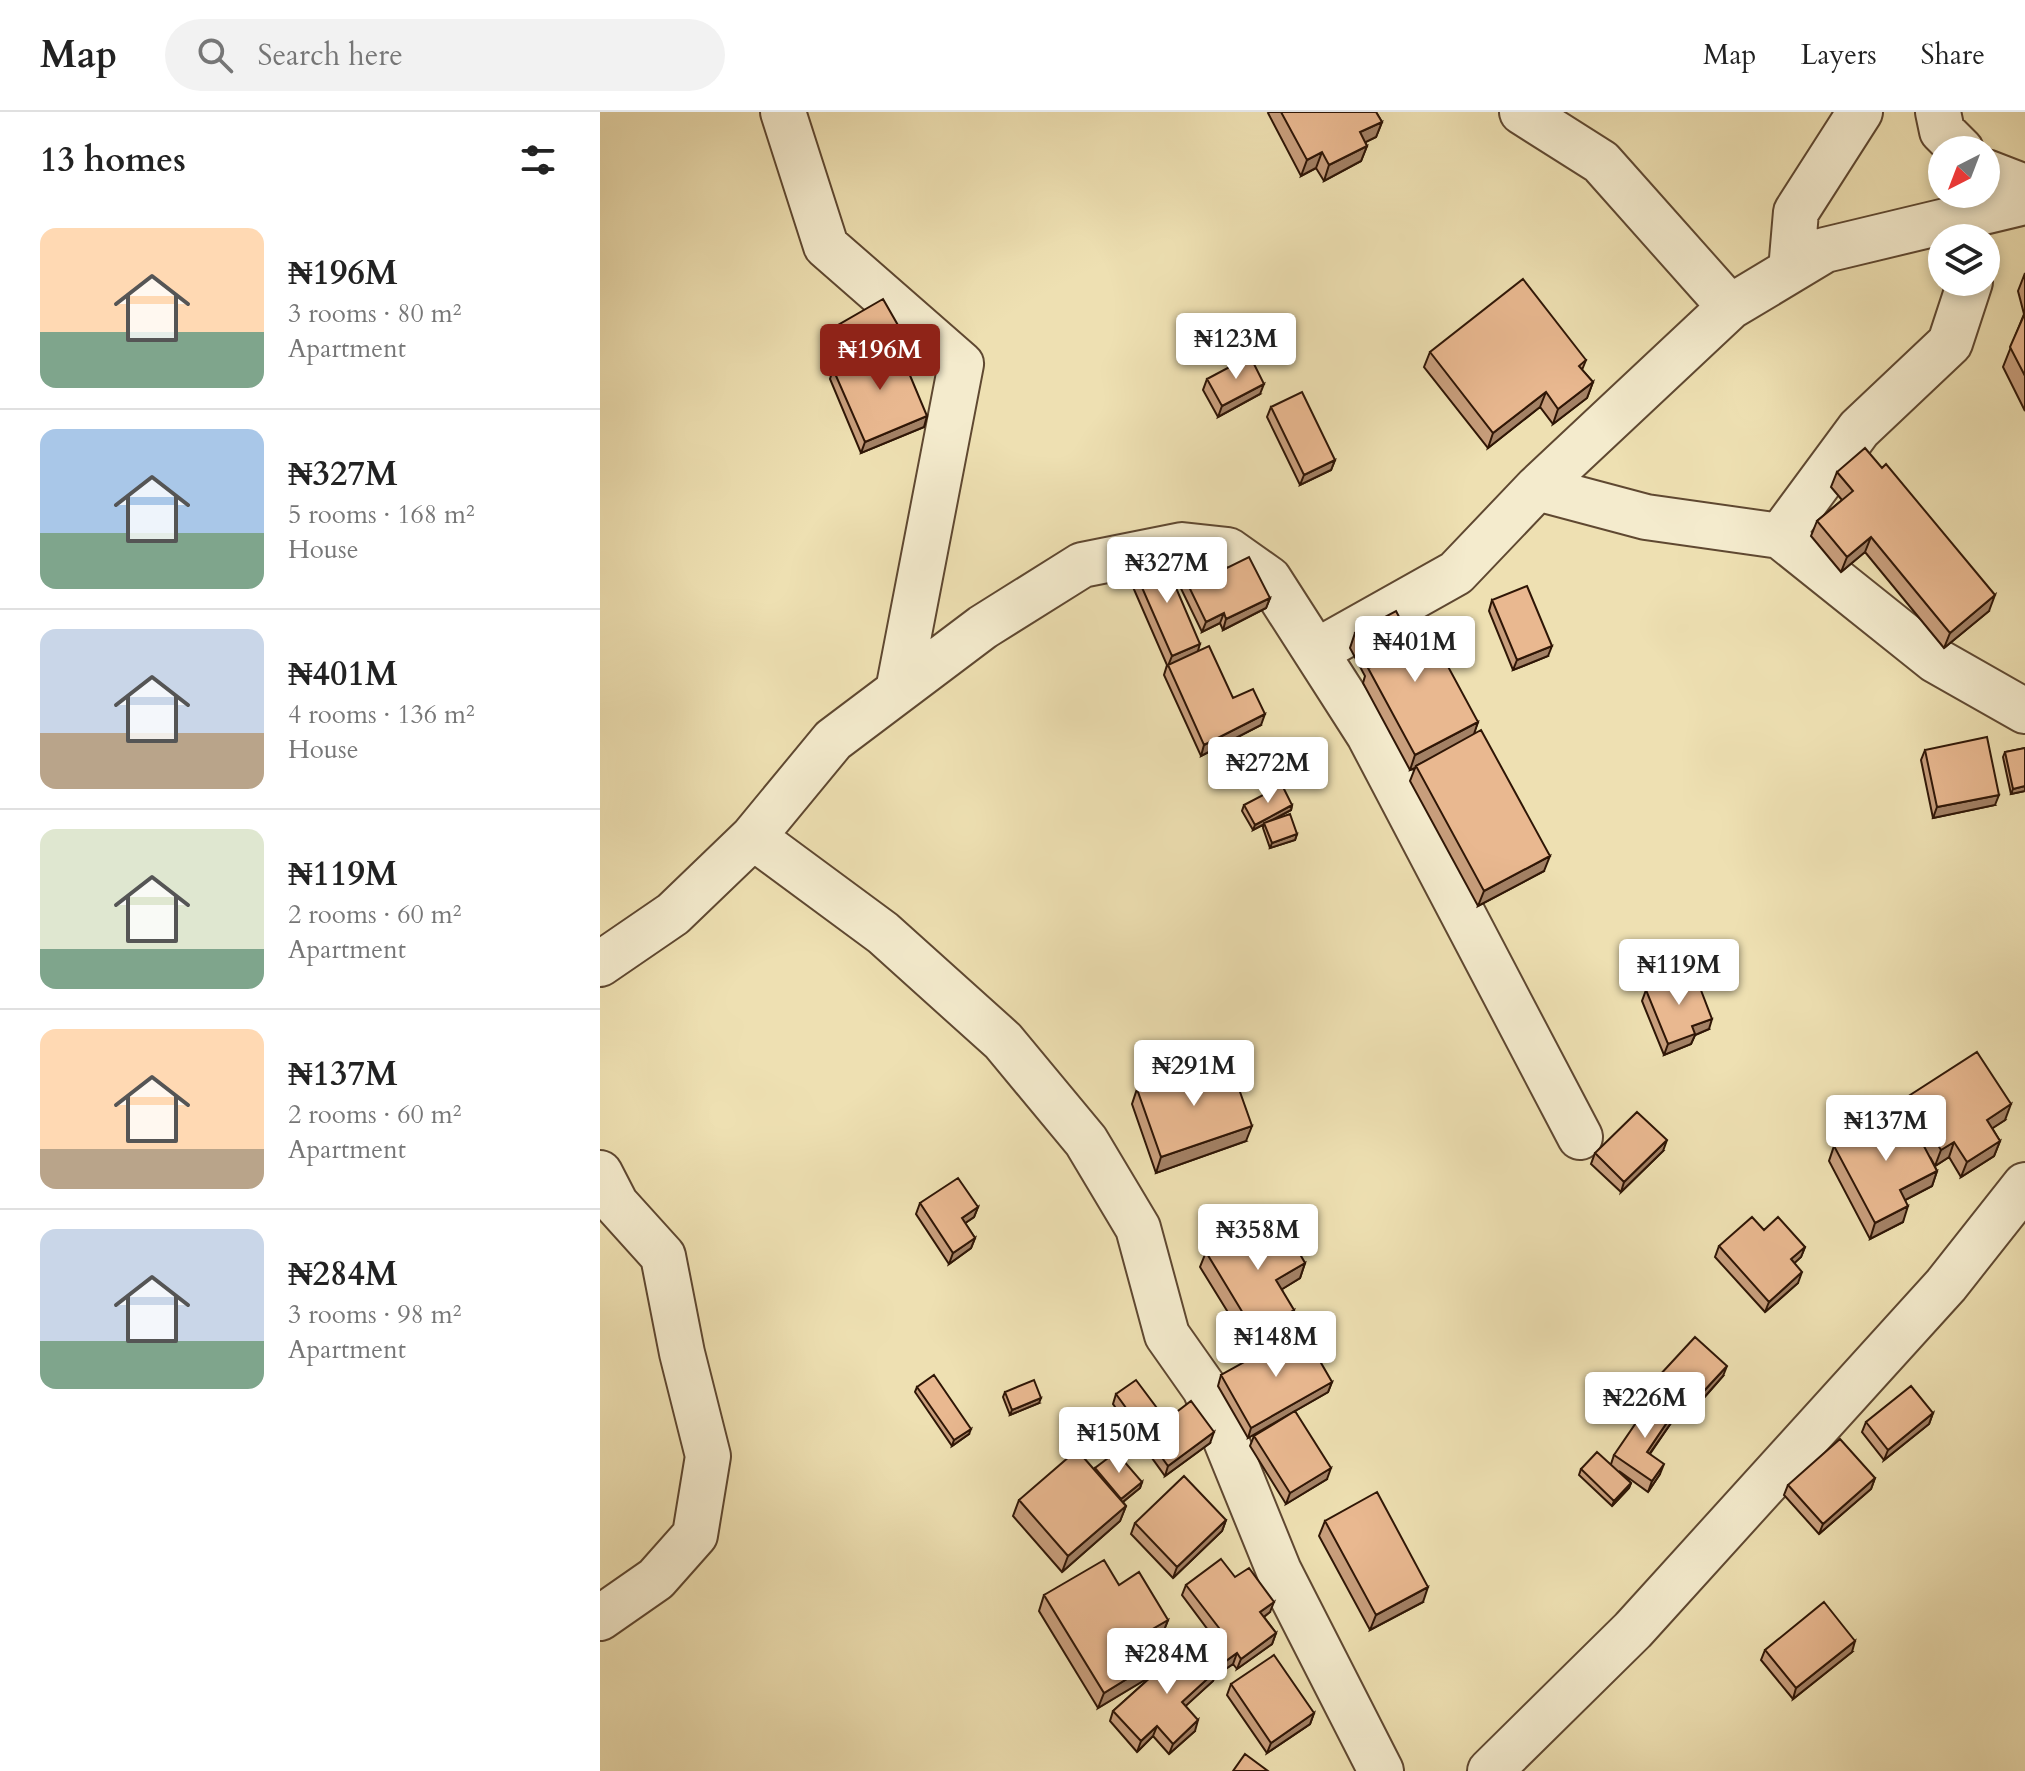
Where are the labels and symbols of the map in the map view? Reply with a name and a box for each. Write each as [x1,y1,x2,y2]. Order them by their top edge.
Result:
north arrow [1928,136,2000,208]
pin: ₦123M [1180,313,1292,381]
pin: ₦196M [824,324,936,392]
pin: ₦327M [1111,537,1223,605]
pin: ₦401M [1359,616,1471,684]
pin: ₦272M [1212,737,1324,805]
pin: ₦119M [1623,939,1735,1007]
pin: ₦291M [1138,1040,1250,1108]
pin: ₦137M [1830,1095,1942,1163]
pin: ₦358M [1202,1204,1314,1272]
pin: ₦148M [1220,1311,1332,1379]
pin: ₦226M [1589,1372,1701,1440]
pin: ₦150M [1063,1407,1175,1475]
pin: ₦284M [1111,1628,1223,1696]

